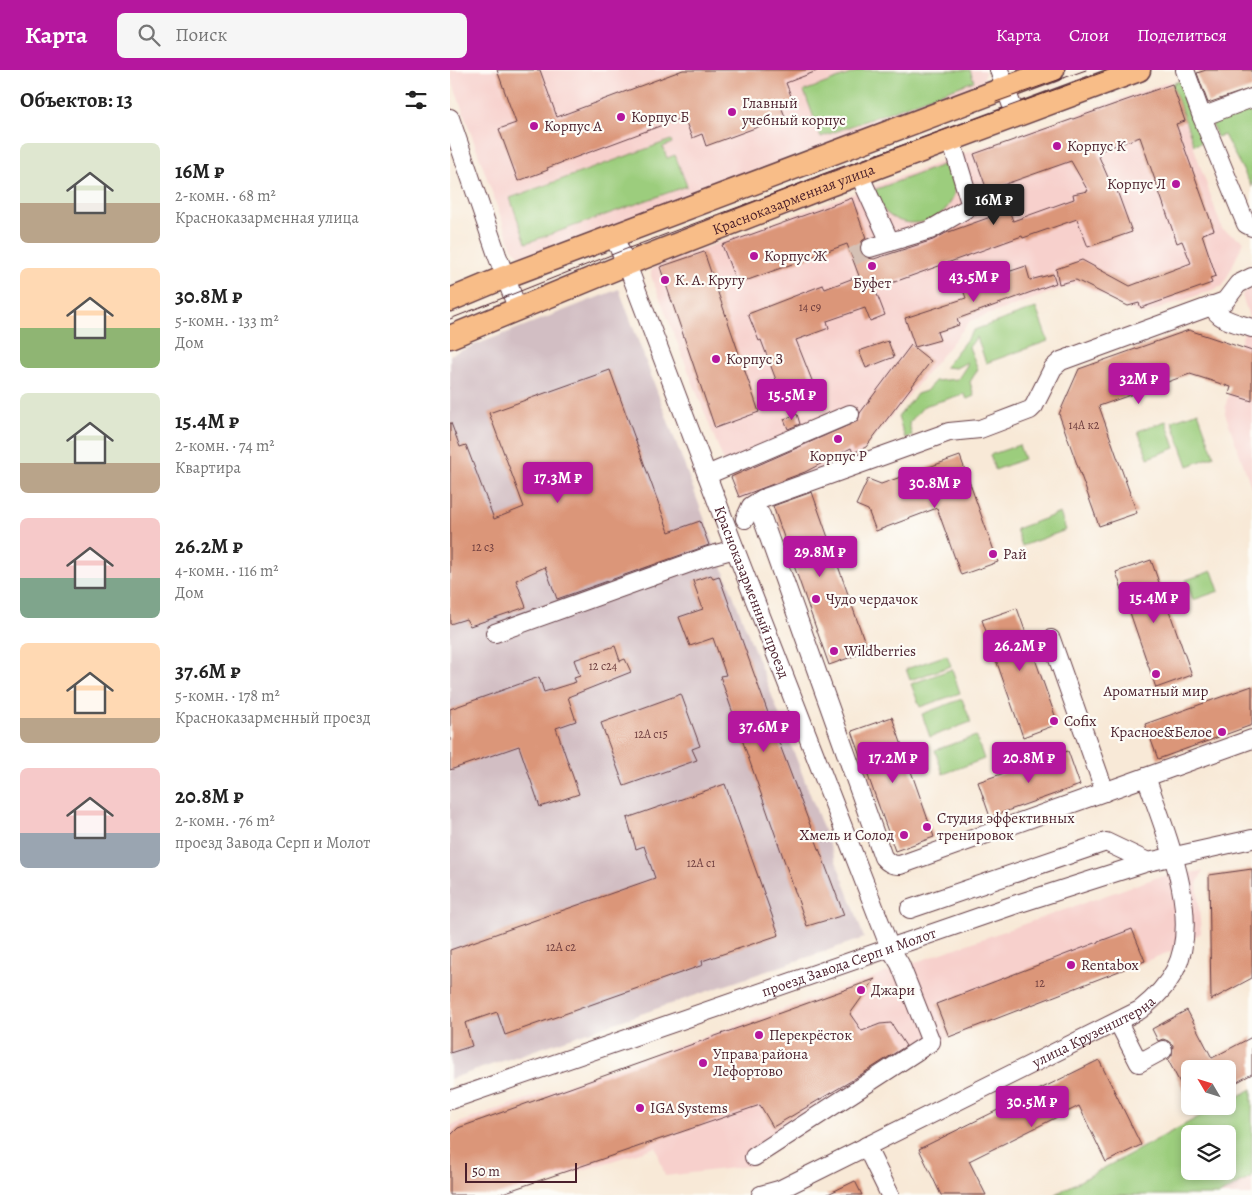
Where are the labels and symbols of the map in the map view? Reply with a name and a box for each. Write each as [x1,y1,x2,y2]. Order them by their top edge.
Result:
place label: Главный учебный корпус [741,93,846,130]
marker: Главный учебный корпус [726,106,738,118]
place label: Корпус Б [631,107,689,127]
marker: Корпус Б [615,111,627,123]
place label: Корпус А [544,116,602,136]
marker: Корпус А [528,120,540,132]
place label: Корпус К [1067,136,1126,156]
marker: Корпус К [1051,140,1063,152]
street label: Красноказарменная улица [709,159,877,240]
place label: Корпус Л [1107,174,1166,194]
marker: Корпус Л [1170,178,1182,190]
pin: 16M ₽ [959,184,1029,226]
place label: Корпус Ж [764,246,827,266]
marker: Корпус Ж [748,250,760,262]
marker: Буфет [866,260,878,272]
pin: 43.5M ₽ [928,260,1020,303]
place label: К. А. Кругу [675,270,745,290]
place label: Буфет [853,273,891,293]
marker: К. А. Кругу [659,274,671,286]
house number: 14 с9 [799,299,821,315]
place label: Корпус З [726,349,783,369]
marker: Корпус З [710,353,722,365]
pin: 32M ₽ [1104,362,1174,405]
pin: 15.5M ₽ [746,378,838,421]
house number: 14А к2 [1069,417,1100,433]
marker: Корпус Р [832,433,844,445]
place label: Корпус Р [809,446,867,466]
pin: 17.3M ₽ [512,462,604,504]
pin: 30.8M ₽ [889,466,981,509]
street label: Красноказарменный проезд [710,503,794,681]
pin: 29.8M ₽ [774,536,866,578]
house number: 12 с3 [472,539,494,555]
place label: Рай [1003,544,1027,564]
marker: Рай [987,548,999,560]
pin: 15.4M ₽ [1108,582,1200,624]
place label: Чудо чердачок [826,589,918,609]
marker: Чудо чердачок [810,593,822,605]
pin: 26.2M ₽ [974,630,1066,672]
place label: Wildberries [843,641,916,661]
marker: Wildberries [828,645,840,657]
house number: 12 с24 [589,658,618,674]
marker: Ароматный мир [1150,668,1162,680]
place label: Ароматный мир [1103,681,1209,701]
pin: 37.6M ₽ [718,710,810,753]
place label: Cofix [1064,711,1097,731]
marker: Cofix [1048,715,1060,727]
place label: Красное&Белое [1110,722,1212,742]
house number: 12А с15 [634,726,668,742]
marker: Красное&Белое [1216,726,1228,738]
pin: 17.2M ₽ [847,742,939,784]
pin: 20.8M ₽ [983,742,1075,784]
place label: Студия эффективных тренировок [937,808,1075,845]
marker: Студия эффективных тренировок [921,821,933,833]
place label: Хмель и Солод [799,825,894,845]
marker: Хмель и Солод [898,829,910,841]
house number: 12А с1 [687,855,715,871]
street label: проезд Завода Серп и Молот [759,923,939,1002]
house number: 12А с2 [546,939,576,955]
place label: Rentabox [1081,955,1139,975]
marker: Rentabox [1065,959,1077,971]
house number: 12 [1035,975,1045,991]
place label: Джари [871,980,915,1000]
marker: Джари [855,984,867,996]
street label: улица Крузенштерна [1028,991,1160,1073]
place label: Перекрёсток [769,1025,852,1045]
marker: Перекрёсток [753,1029,765,1041]
place label: Управа района Лефортово [713,1044,808,1081]
marker: Управа района Лефортово [697,1057,709,1069]
north arrow [1181,1060,1236,1115]
pin: 30.5M ₽ [986,1086,1078,1128]
place label: IGA Systems [650,1098,728,1118]
marker: IGA Systems [634,1102,646,1114]
scale bar [465,1160,578,1183]

